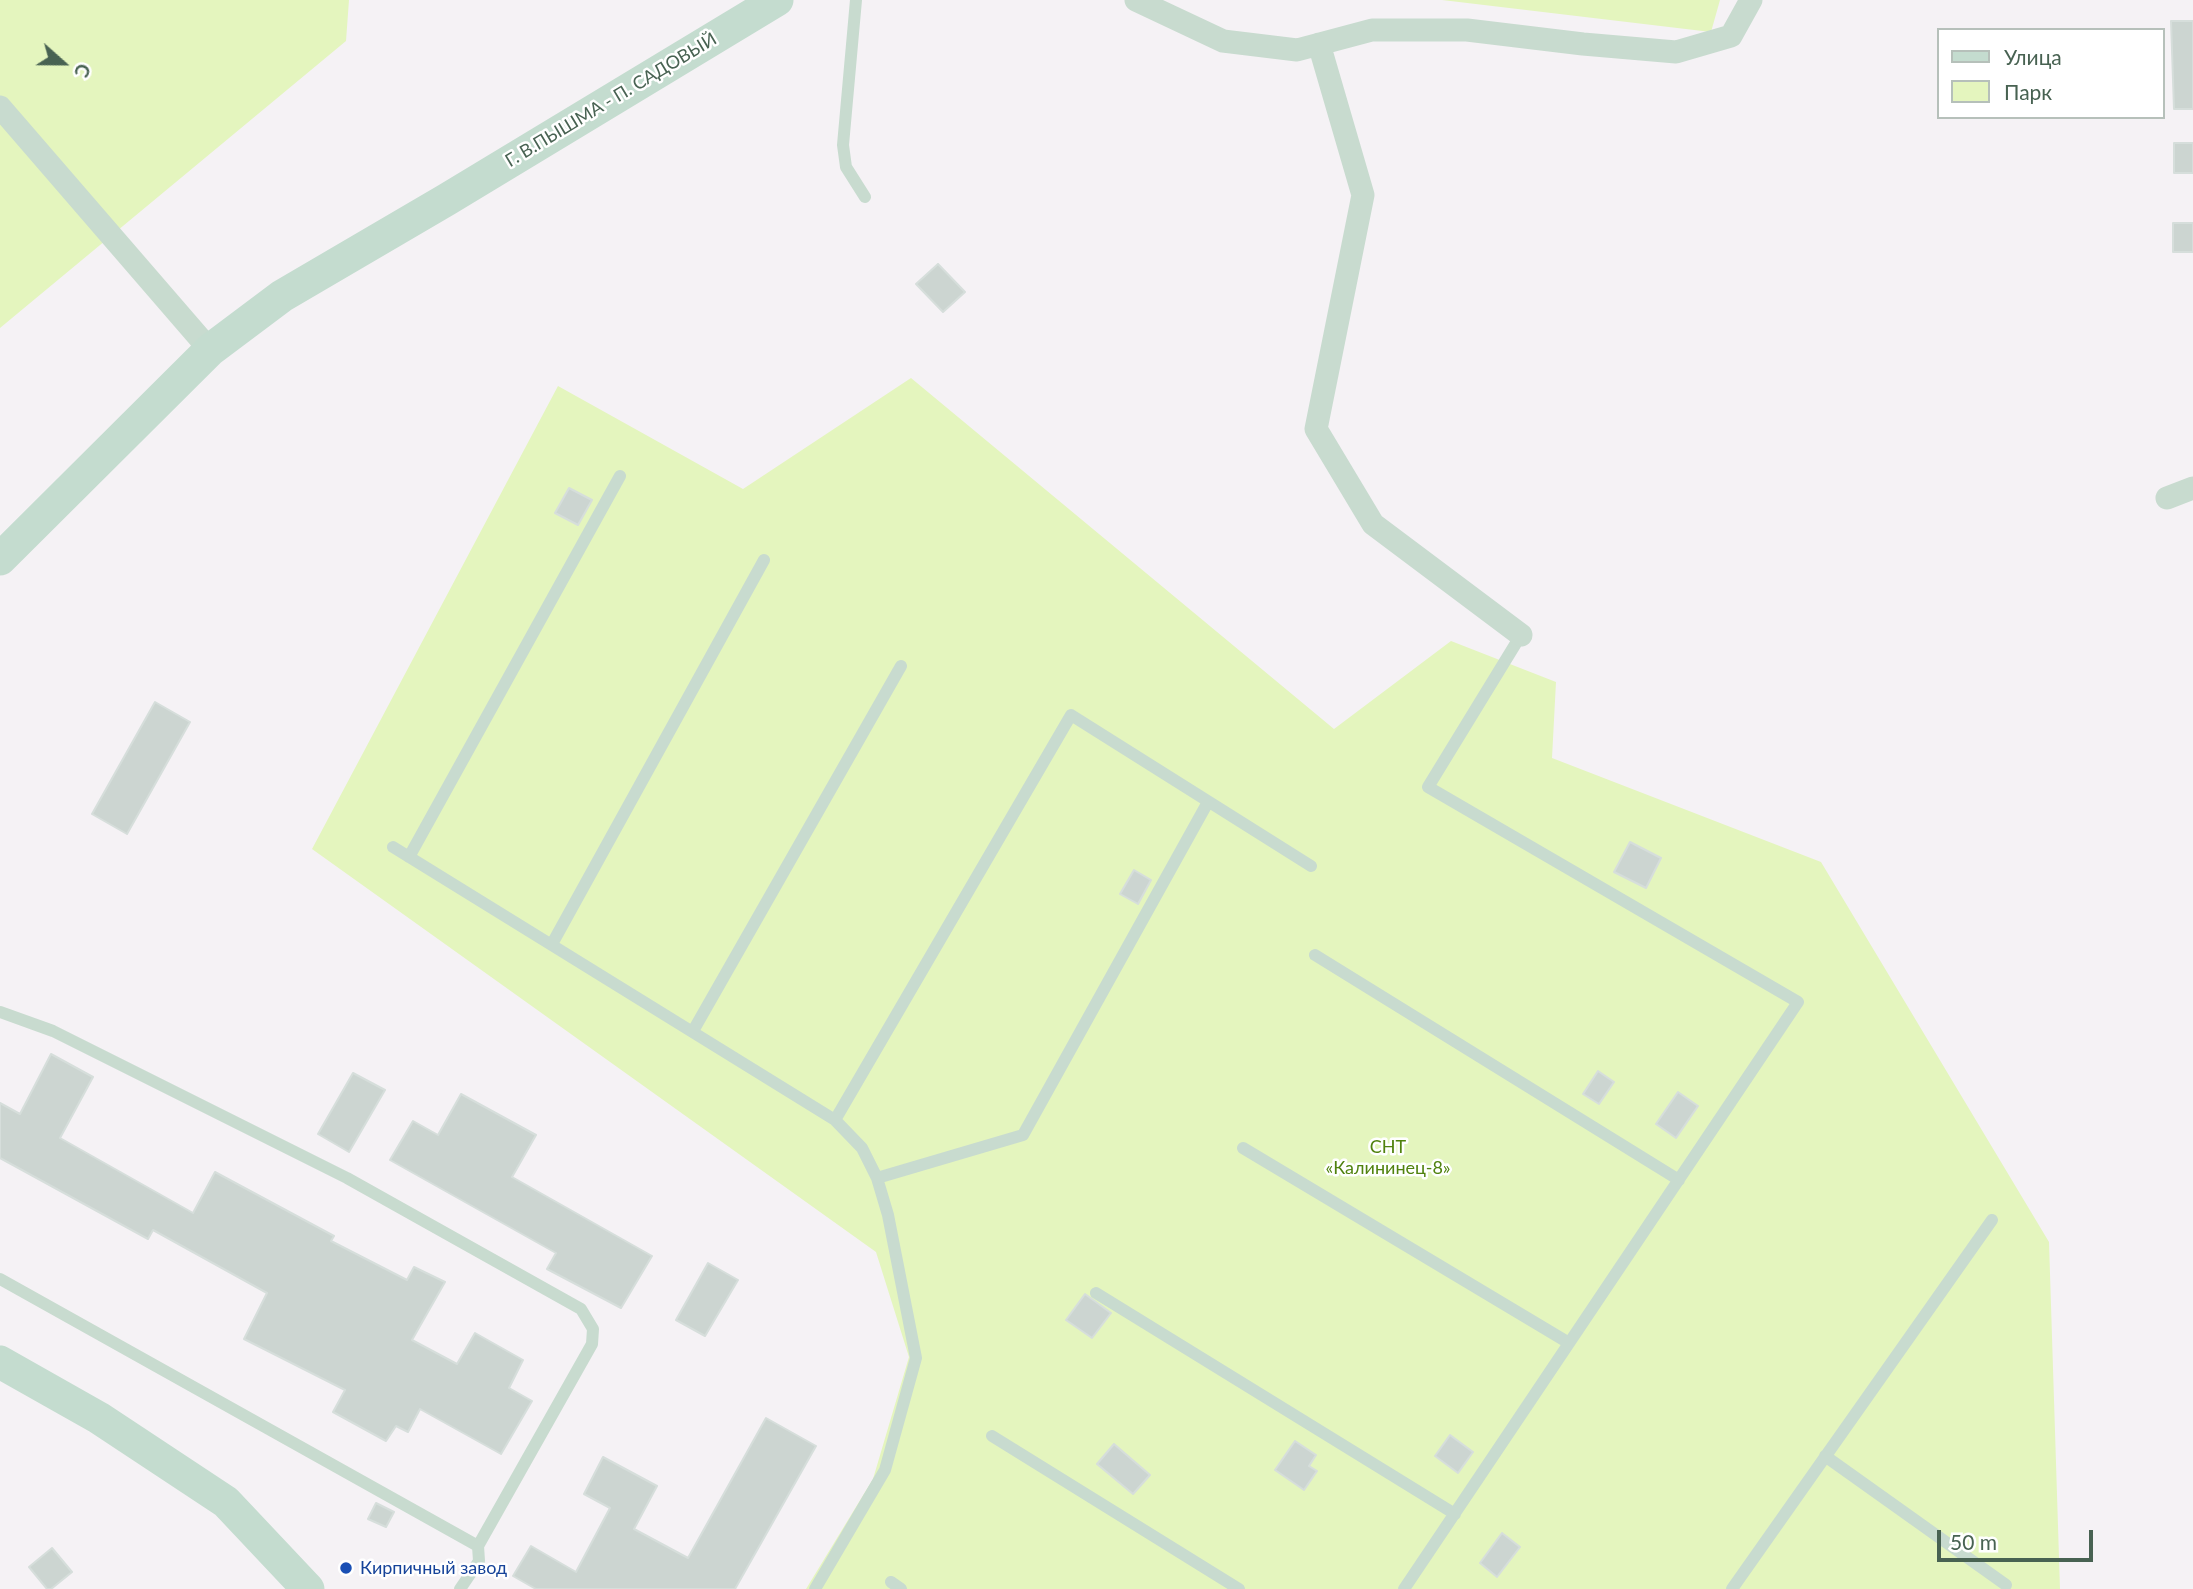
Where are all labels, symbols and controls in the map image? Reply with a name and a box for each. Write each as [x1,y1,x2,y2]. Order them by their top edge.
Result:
north arrow [28,28,98,98]
street label: Г. В.ПЫШМА - П. САДОВЫЙ [502,28,720,172]
legend [1938,28,2165,119]
text: Улица [2004,44,2062,69]
text: С [70,61,96,81]
text: Парк [2004,79,2052,104]
park label: СНТ «Калининец-8» [1325,1136,1451,1178]
scale bar [1941,1516,2097,1560]
text: 50 m [1950,1529,1997,1554]
place label: Кирпичный завод [360,1557,507,1579]
marker: Кирпичный завод [338,1560,354,1576]

